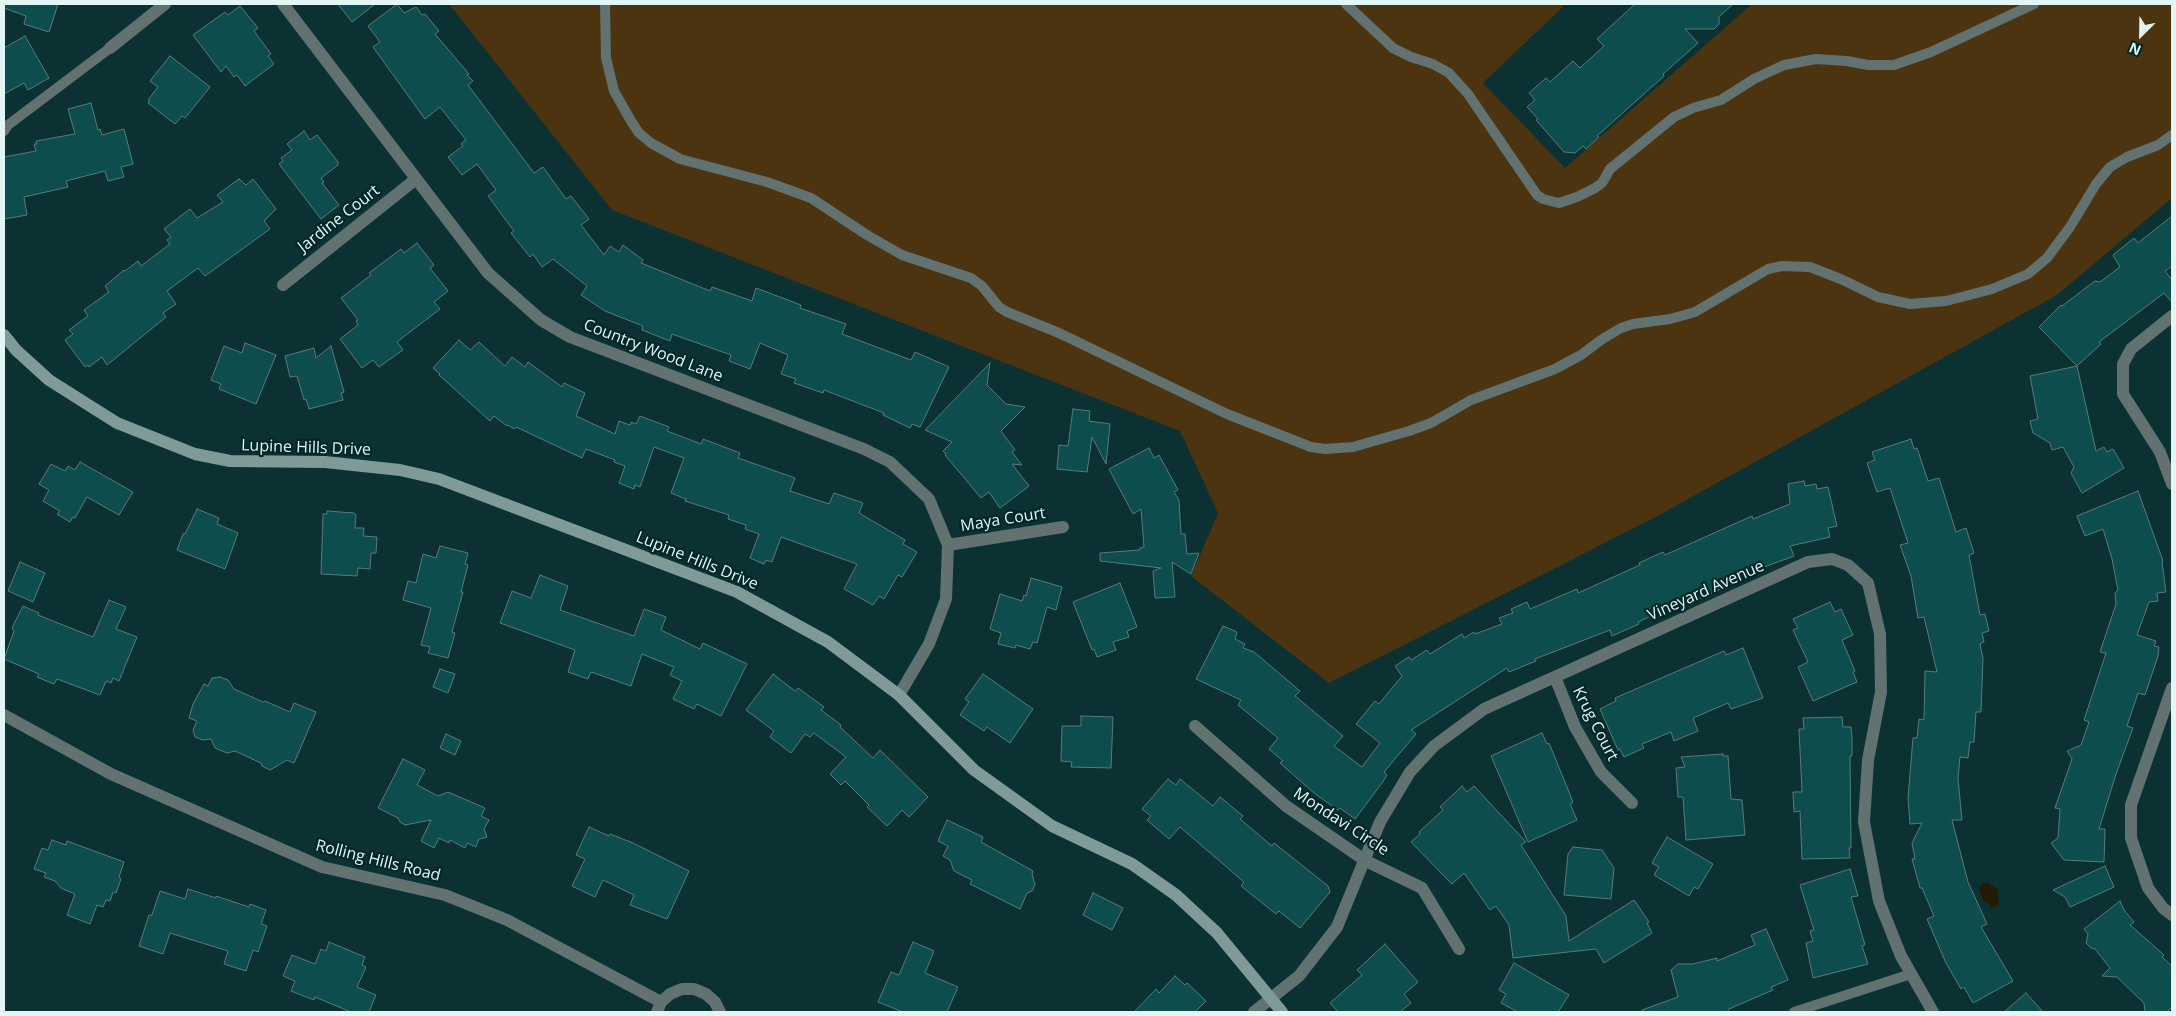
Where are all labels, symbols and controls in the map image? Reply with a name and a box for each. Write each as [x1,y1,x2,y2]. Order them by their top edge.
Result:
north arrow [2116,10,2166,60]
text: N [2126,38,2144,60]
street label: Jardine Court [294,181,384,257]
street label: Country Wood Lane [581,316,725,386]
street label: Lupine Hills Drive [241,436,371,460]
street label: Maya Court [959,504,1047,536]
street label: Lupine Hills Drive [633,528,761,594]
street label: Vineyard Avenue [1645,557,1767,625]
street label: Krug Court [1568,684,1622,764]
street label: Mondavi Circle [1290,784,1392,860]
street label: Rolling Hills Road [314,836,442,886]

